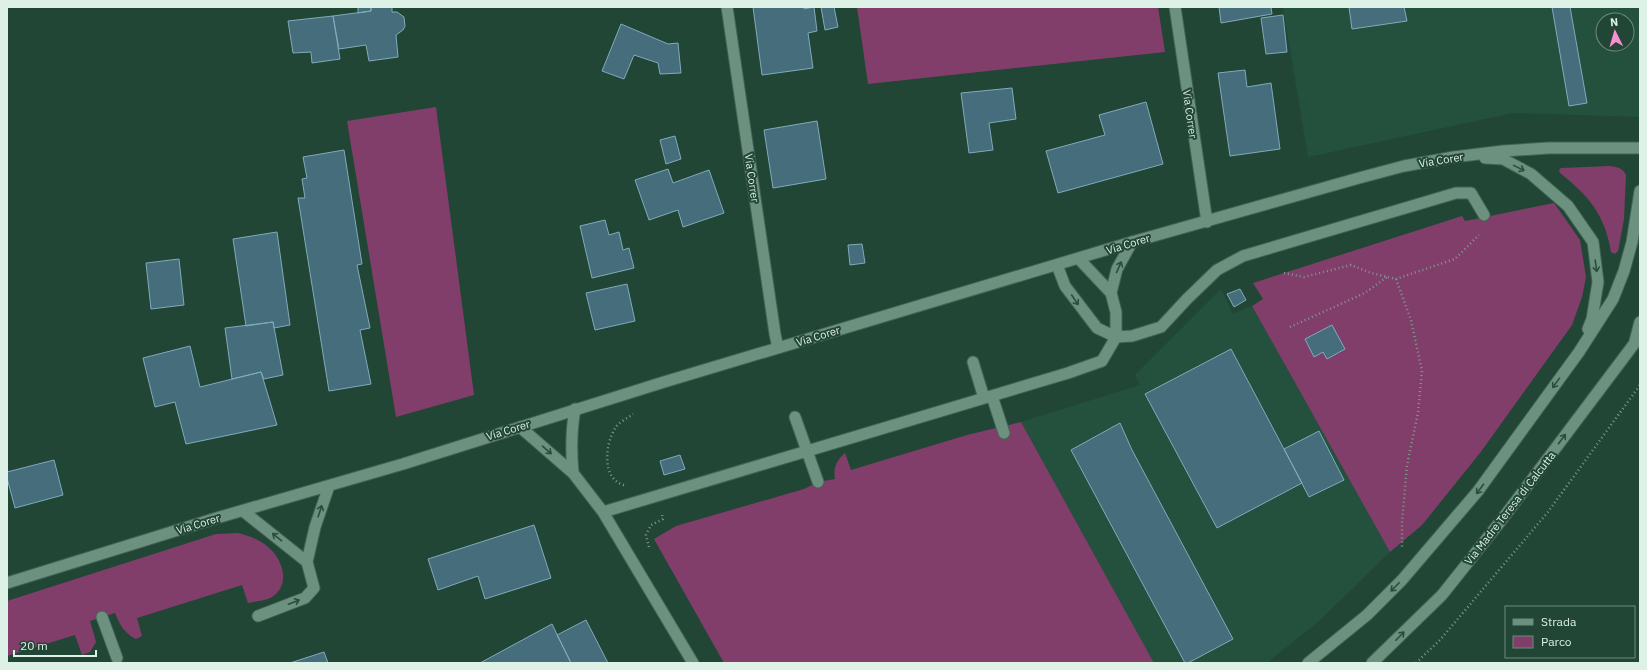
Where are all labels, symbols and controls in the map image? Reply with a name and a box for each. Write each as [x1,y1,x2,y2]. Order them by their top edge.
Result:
north arrow [1595,12,1635,52]
text: N [1610,15,1619,29]
street label: Via Correr [1180,89,1200,139]
street label: Via Corer [1418,150,1464,170]
street label: Via Correr [742,153,762,203]
one-way arrow [1513,164,1525,172]
street label: Via Corer [1104,231,1152,257]
one-way arrow [1592,259,1600,272]
one-way arrow [1116,261,1123,273]
one-way arrow [1071,294,1079,305]
street label: Via Corer [794,323,842,349]
one-way arrow [1552,378,1560,389]
street label: Via Corer [484,417,532,443]
one-way arrow [1558,434,1567,445]
one-way arrow [541,445,551,454]
street label: Via Madre Teresa di Calcutta [1461,448,1559,567]
one-way arrow [1476,483,1484,494]
one-way arrow [317,505,325,517]
street label: Via Corer [174,511,222,537]
one-way arrow [271,533,282,542]
one-way arrow [1390,582,1400,592]
one-way arrow [288,598,300,606]
legend [1505,606,1635,658]
text: Strada [1541,614,1577,629]
one-way arrow [1395,631,1405,641]
scale bar [14,632,96,658]
text: Parco [1541,634,1572,649]
text: 20 m [20,638,48,653]

